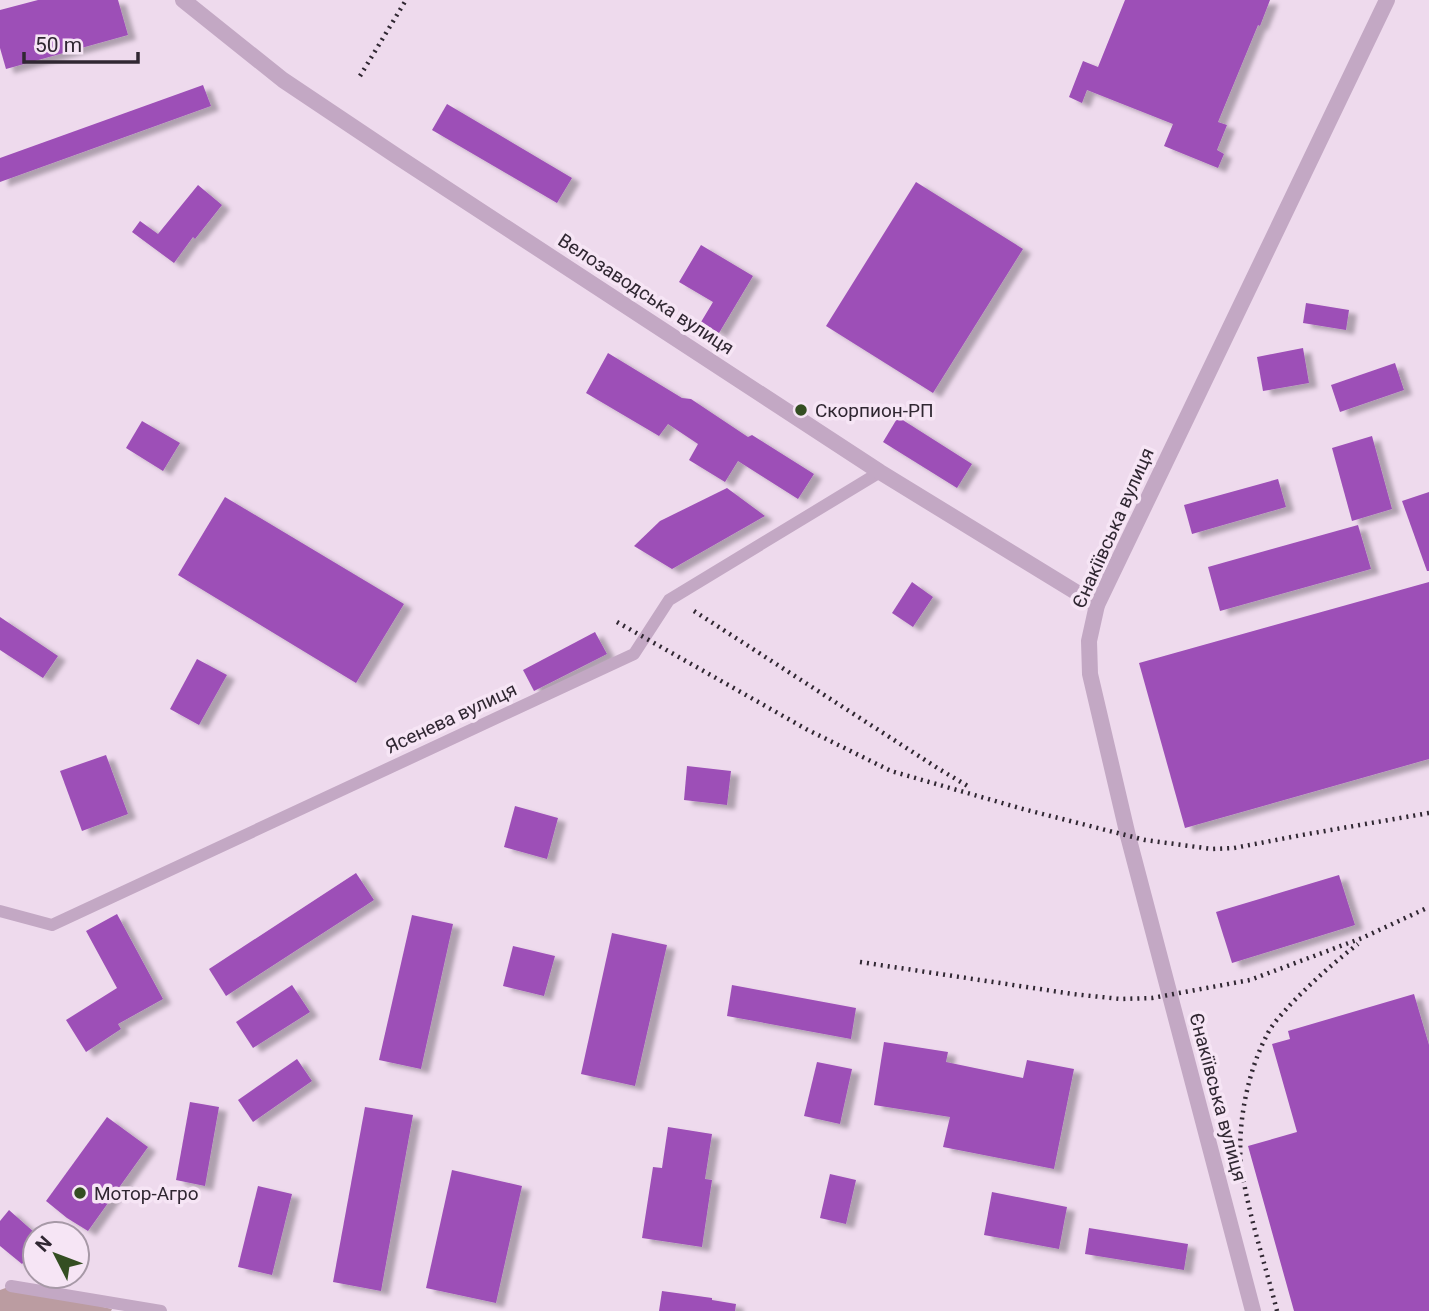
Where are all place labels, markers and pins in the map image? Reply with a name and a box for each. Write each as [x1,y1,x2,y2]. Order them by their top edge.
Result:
place label: Скорпион-РП [815,399,933,422]
marker: Скорпион-РП [793,402,809,418]
place label: Мотор-Агро [94,1182,199,1205]
marker: Мотор-Агро [72,1185,88,1201]

